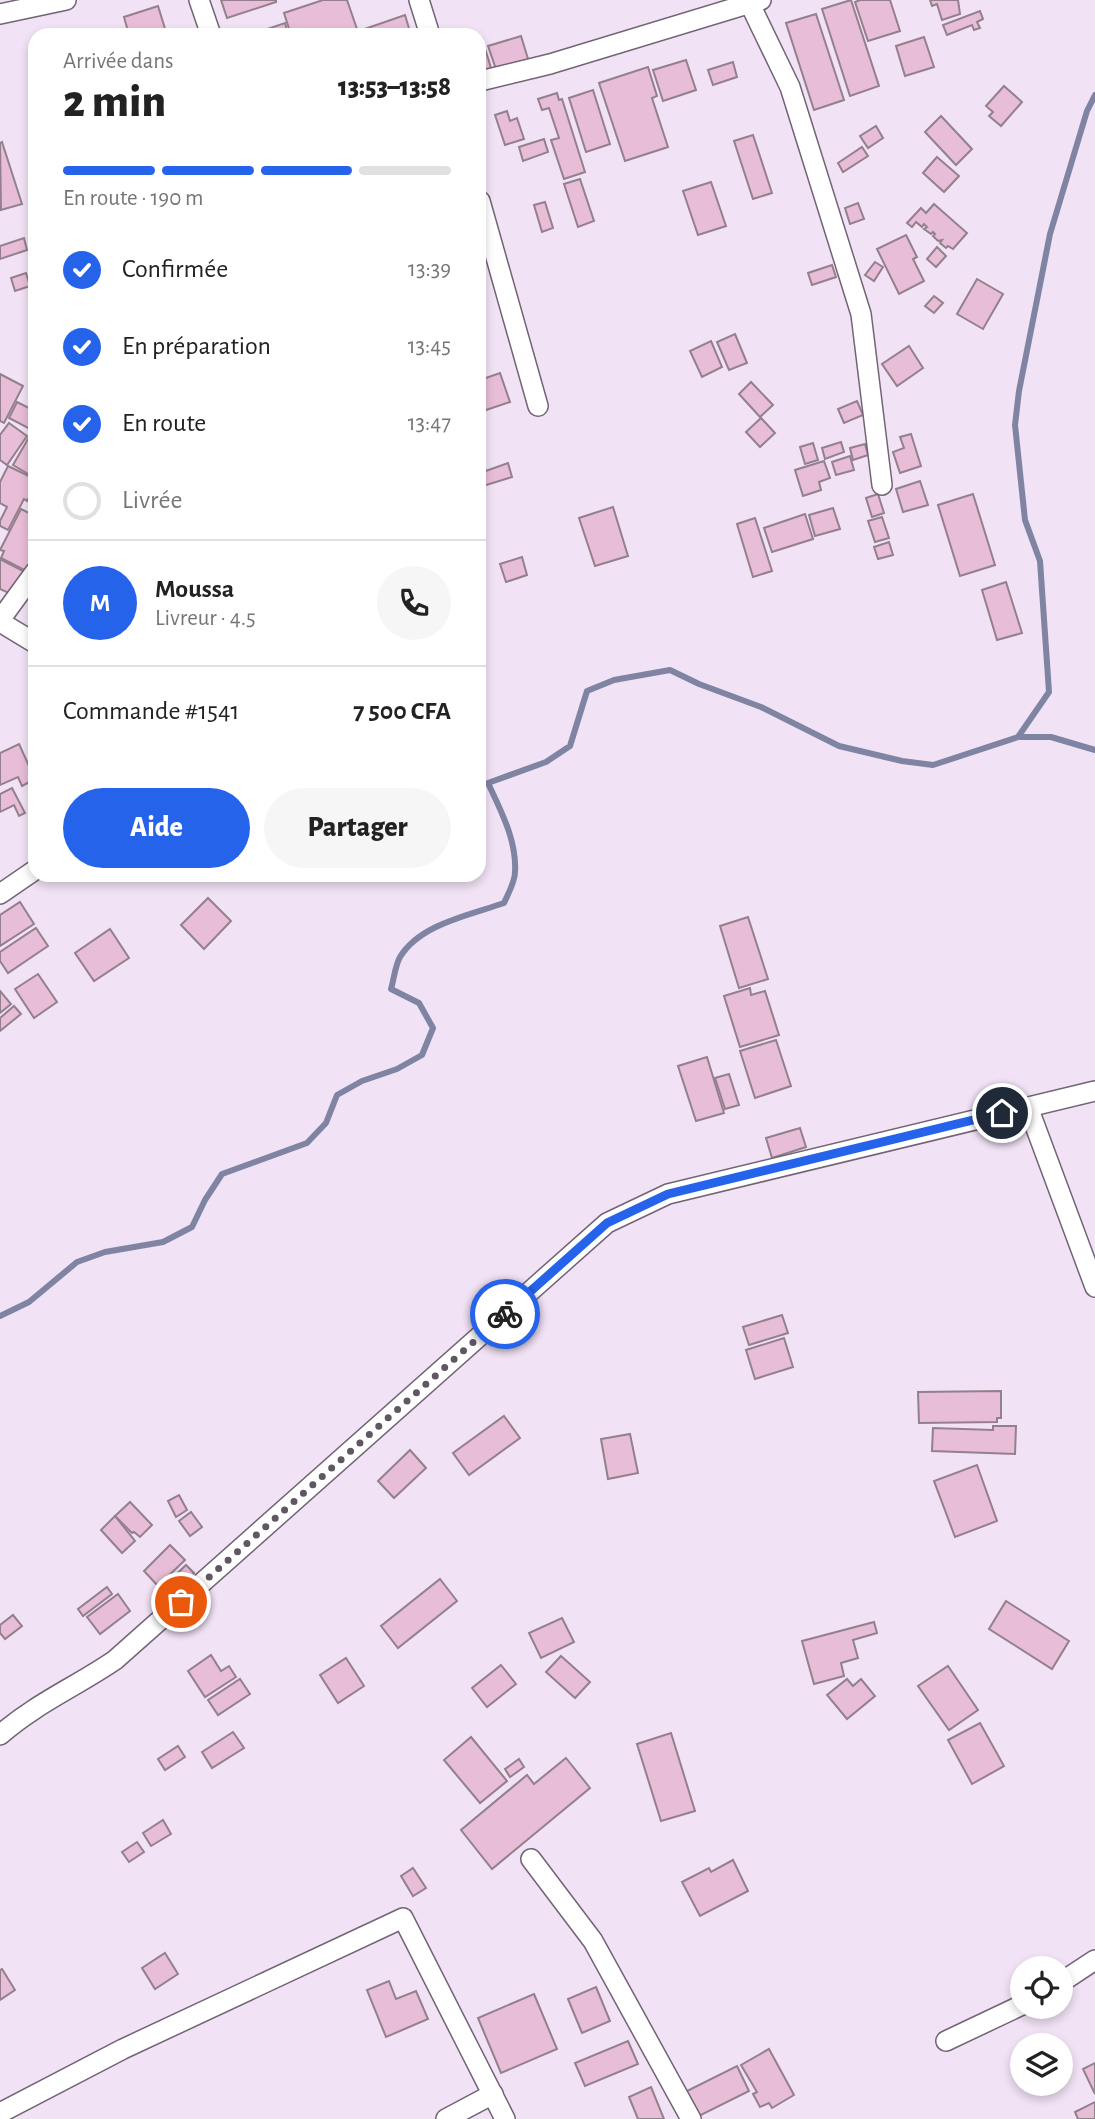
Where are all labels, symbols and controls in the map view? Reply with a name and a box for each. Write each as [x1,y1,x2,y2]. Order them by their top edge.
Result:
text: Arrivée dans [63,50,174,73]
text: 13:53–13:58 [338,74,451,100]
text: 2 min [63,79,166,125]
text: En route · 190 m [63,187,203,210]
icon: check [63,251,101,289]
text: Confirmée [122,256,228,282]
text: 13:39 [408,258,451,281]
icon: check [63,328,101,366]
text: En préparation [122,333,271,359]
text: 13:45 [408,335,451,358]
icon: check [63,405,101,443]
text: En route [122,410,206,436]
text: 13:47 [408,412,451,435]
text: Livrée [122,487,182,513]
button: phone [377,566,451,640]
text: Moussa [155,576,234,602]
text: M [90,590,110,616]
text: Livreur · 4.5 [155,607,256,630]
text: Commande #1541 [63,698,239,724]
text: 7 500 CFA [353,698,451,724]
button: Aide [63,788,250,868]
button: Partager [264,788,451,868]
pin [972,1083,1032,1143]
icon: home [983,1094,1021,1132]
courier [470,1279,540,1349]
icon: bike [486,1295,524,1333]
pin [151,1572,211,1632]
icon: bag [162,1583,200,1621]
map controls [1010,1956,1073,2096]
button: locate [1010,1956,1073,2019]
button: layers [1010,2033,1073,2096]

